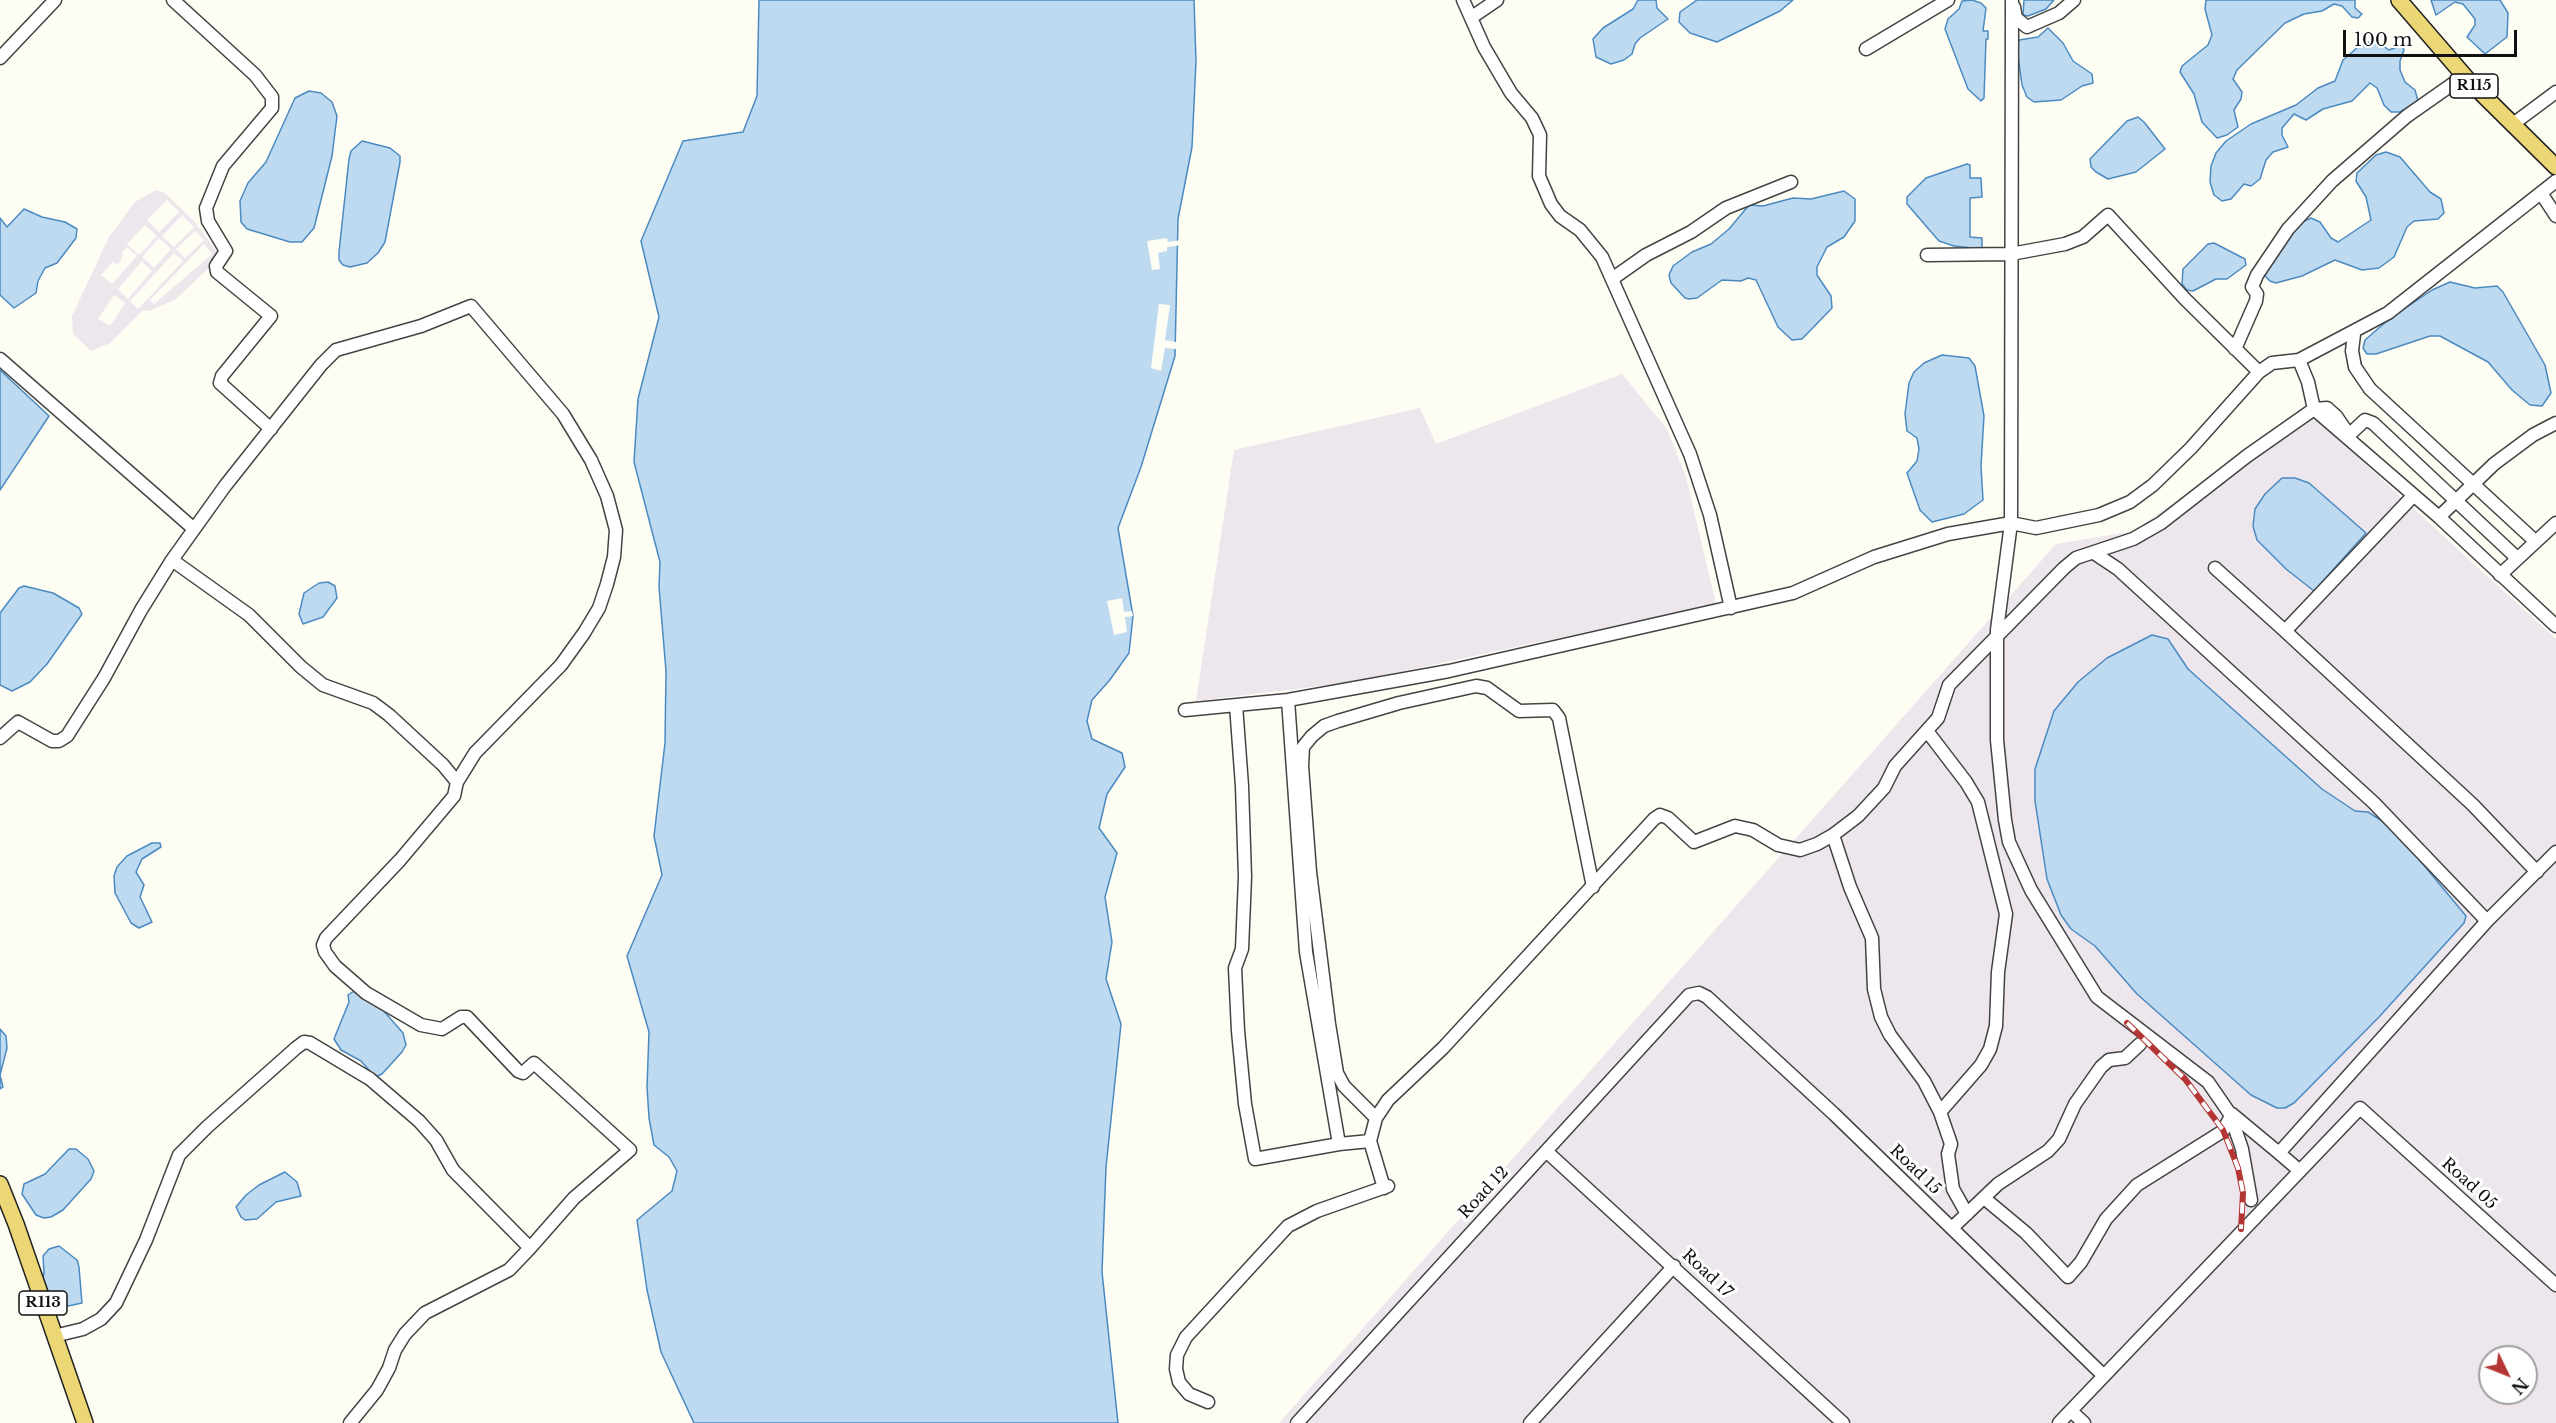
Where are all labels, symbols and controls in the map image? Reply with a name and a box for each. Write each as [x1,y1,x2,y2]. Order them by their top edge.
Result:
scale bar [2346,18,2520,56]
text: 100 m [2354,29,2412,51]
road number: R115 [2450,74,2498,98]
street label: Road 15 [1886,1141,1944,1199]
street label: Road 05 [2437,1154,2501,1214]
street label: Road 12 [1455,1163,1513,1223]
street label: Road 17 [1678,1246,1736,1302]
road number: R113 [19,1291,67,1315]
north arrow [2478,1345,2538,1405]
text: N [2507,1374,2532,1398]

